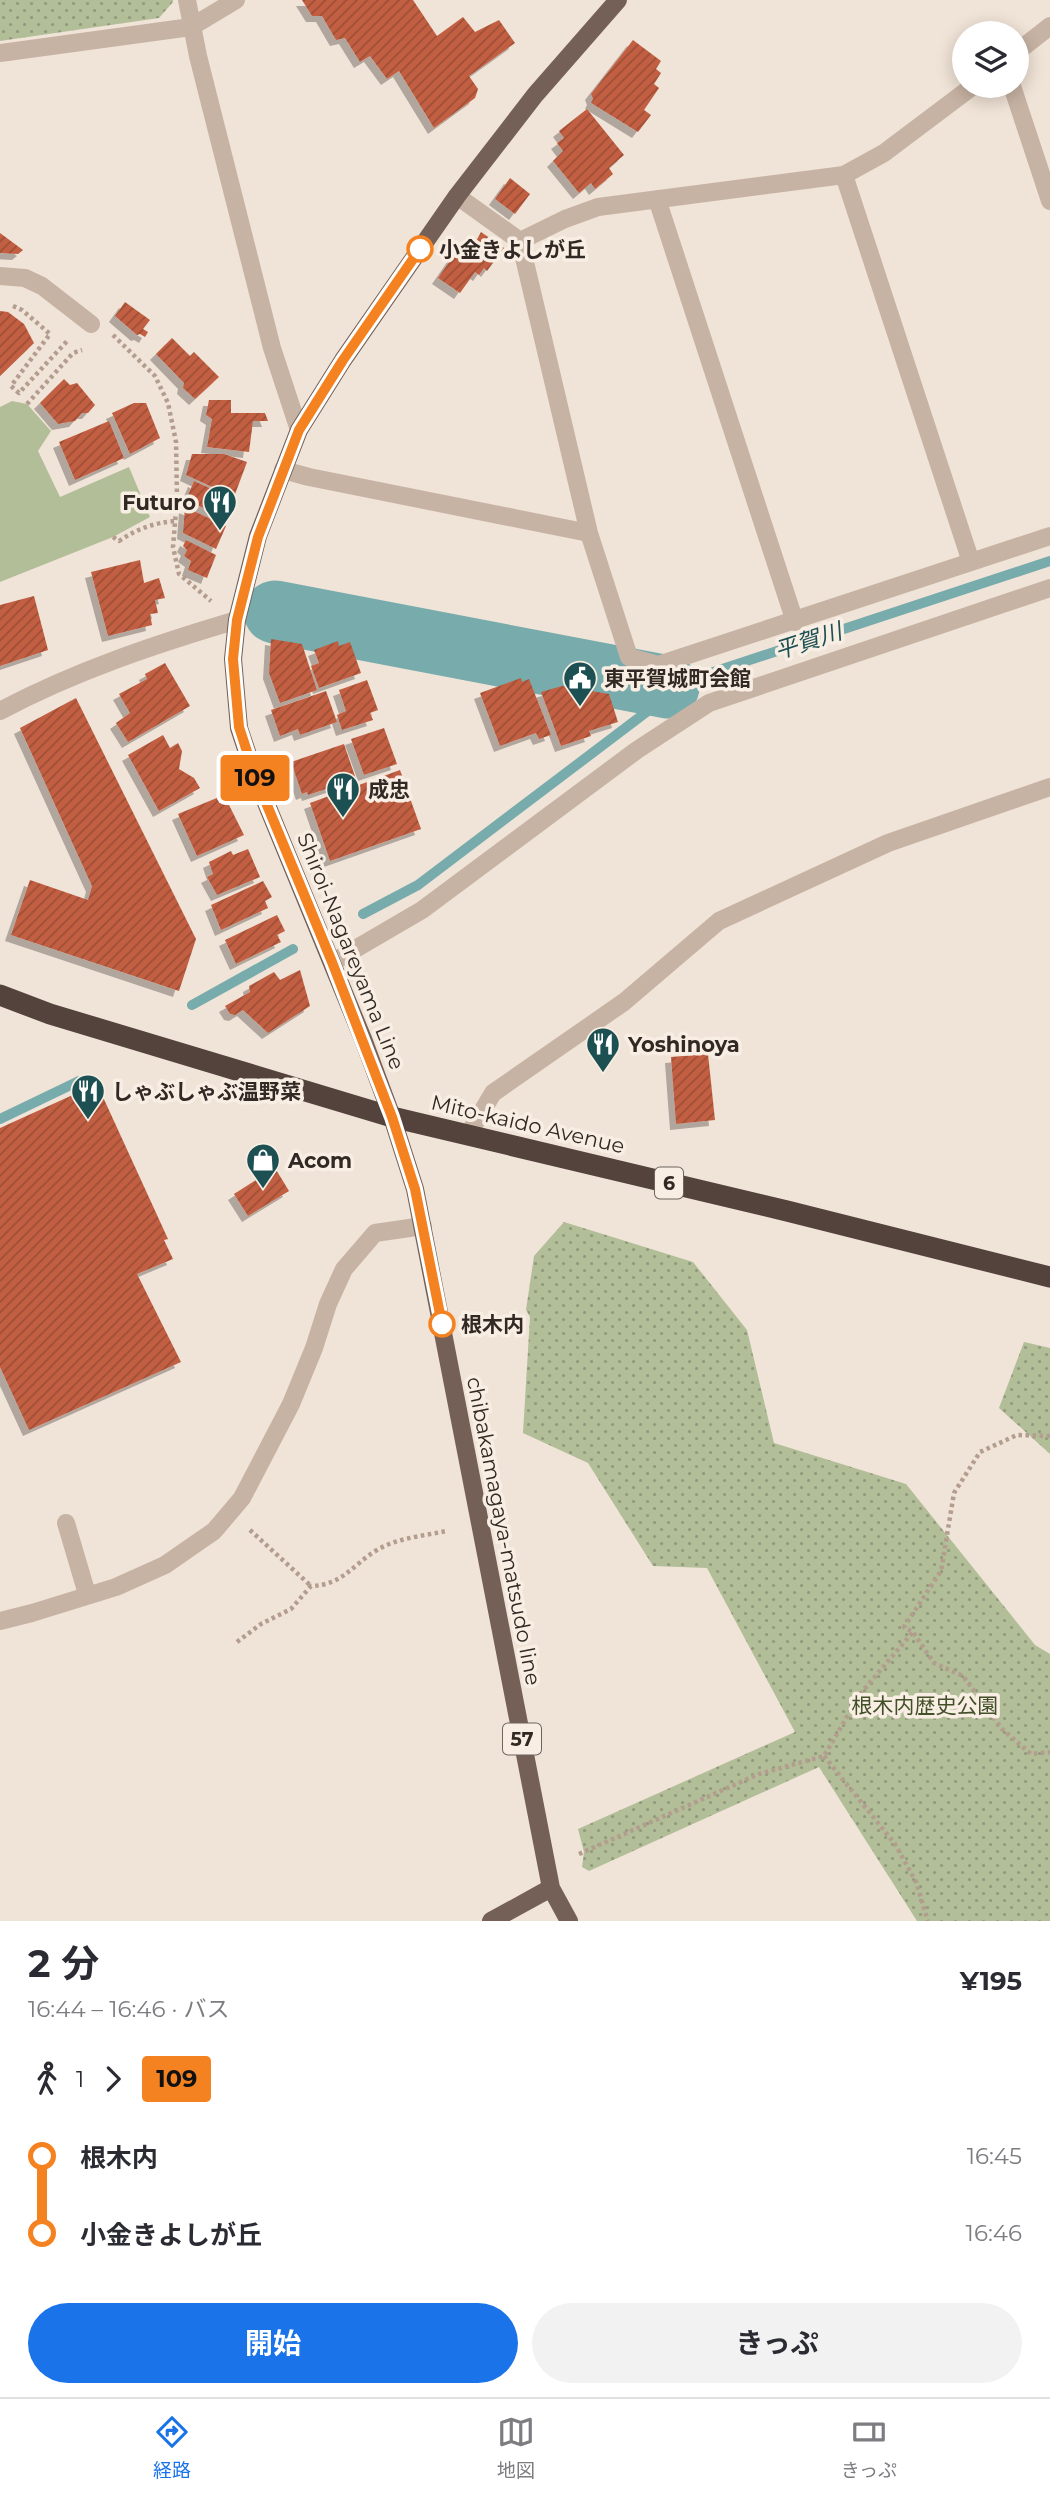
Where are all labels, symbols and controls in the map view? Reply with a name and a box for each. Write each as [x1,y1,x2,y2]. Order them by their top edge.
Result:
map controls [952,21,1029,98]
button: layers [952,21,1029,98]
marker: 小金きよしが丘 [407,236,433,262]
place label: 小金きよしが丘 [439,237,586,262]
restaurant icon: Futuro [201,483,239,532]
place label: Futuro [122,490,196,515]
water label: 平賀川 [771,616,848,665]
public building icon: 東平賀城町会館 [561,659,599,708]
place label: 東平賀城町会館 [604,666,751,691]
line badge: 109 [215,755,295,801]
text: 109 [235,763,276,792]
restaurant icon: 成忠 [324,770,362,819]
place label: 成忠 [368,777,410,802]
street label: Shiroi-Nagareyama Line [292,829,410,1073]
restaurant icon: Yoshinoya [584,1025,622,1074]
place label: Yoshinoya [627,1032,740,1057]
restaurant icon: しゃぶしゃぶ温野菜 [69,1072,107,1121]
place label: しゃぶしゃぶ温野菜 [112,1079,301,1104]
street label: Mito-kaido Avenue [429,1090,627,1158]
shop icon: Acom [244,1141,282,1190]
place label: Acom [287,1148,352,1173]
road number: 6 [655,1168,683,1198]
marker: 根木内 [429,1311,455,1337]
place label: 根木内 [461,1312,524,1337]
street label: chibakamagaya-matsudo line [462,1375,546,1687]
park label: 根木内歴史公園 [852,1693,999,1718]
road number: 57 [503,1723,541,1754]
text: 2 分 [28,1940,99,1987]
text: ¥195 [960,1965,1022,1997]
text: 16:44 – 16:46 · バス [28,1995,229,2023]
icon: walk [28,2060,66,2098]
icon: forward [94,2060,132,2098]
text: 109 [156,2064,197,2093]
text: 1 [76,2065,84,2093]
text: 根木内 [80,2142,158,2174]
text: 16:45 [967,2142,1022,2170]
text: 小金きよしが丘 [80,2219,262,2251]
text: 16:46 [966,2219,1022,2247]
button: 開始 [28,2303,518,2383]
button: きっぷ [532,2303,1022,2383]
tab: 経路 [153,2413,191,2482]
tab: 地図 [497,2413,535,2482]
tab: きっぷ [841,2413,897,2482]

